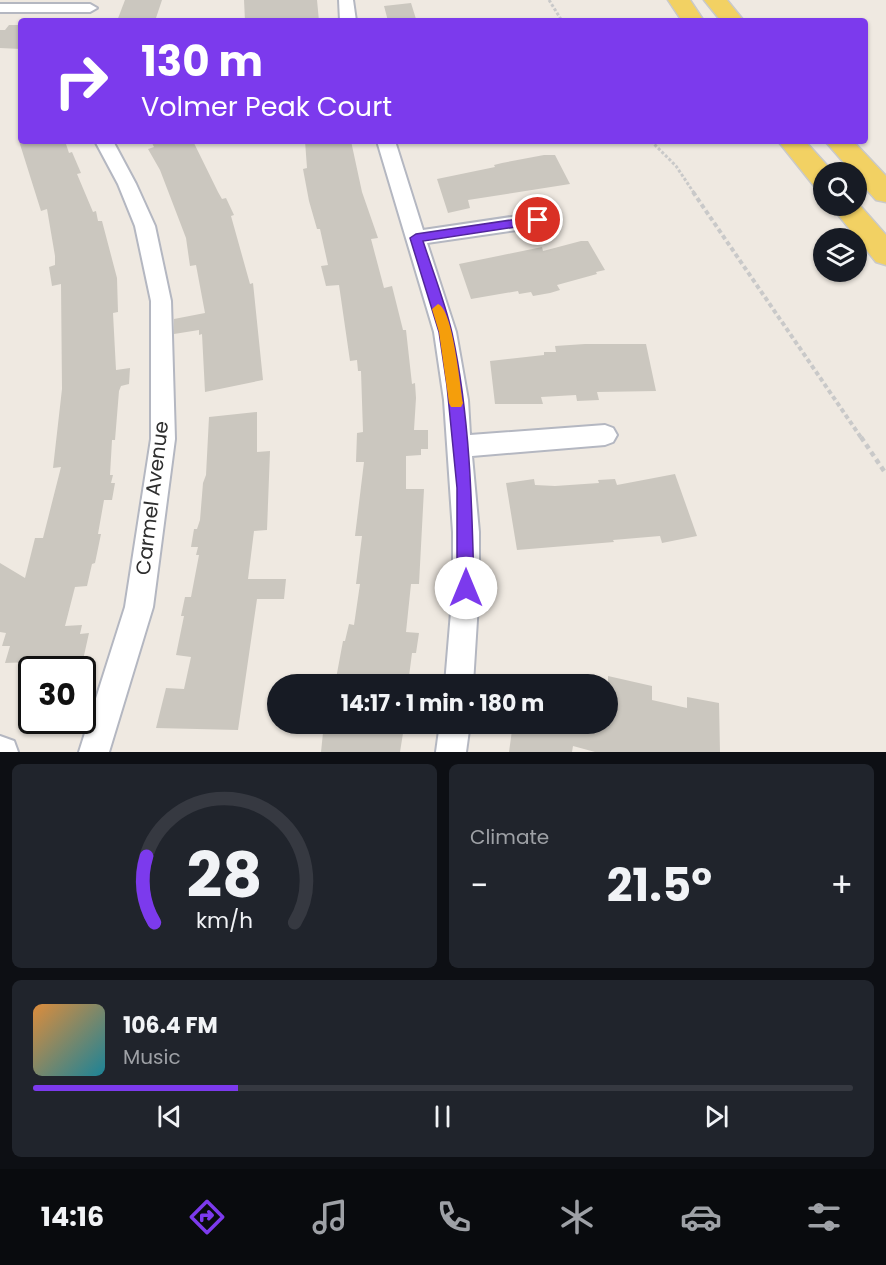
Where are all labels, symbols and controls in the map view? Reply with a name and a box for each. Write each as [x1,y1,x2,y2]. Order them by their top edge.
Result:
text: 130 m [141,32,263,91]
icon: right [42,42,120,120]
text: Volmer Peak Court [141,88,392,125]
map controls [813,162,867,282]
button: search [813,162,867,216]
pin [512,194,563,245]
icon: arrive [521,203,554,236]
button: layers [813,228,867,282]
street label: Carmel Avenue [129,419,175,577]
position arrow [434,556,498,620]
speed limit sign: 30 [18,656,96,734]
text: 14:17 · 1 min · 180 m [341,688,544,719]
text: Climate [470,823,549,851]
text: 28 [186,831,263,919]
text: 21.5° [607,854,712,917]
text: − [470,862,488,909]
text: + [830,862,853,909]
text: km/h [196,905,253,936]
text: 106.4 FM [123,1010,218,1041]
text: Music [123,1043,181,1071]
icon: previous [153,1100,186,1133]
icon: pause [426,1100,459,1133]
icon: next [700,1100,733,1133]
icon: directions [186,1196,228,1238]
icon: music [309,1196,351,1238]
icon: phone [433,1196,475,1238]
icon: climate [556,1196,598,1238]
icon: car [680,1196,722,1238]
icon: filters [803,1196,845,1238]
text: 14:16 [41,1198,104,1235]

